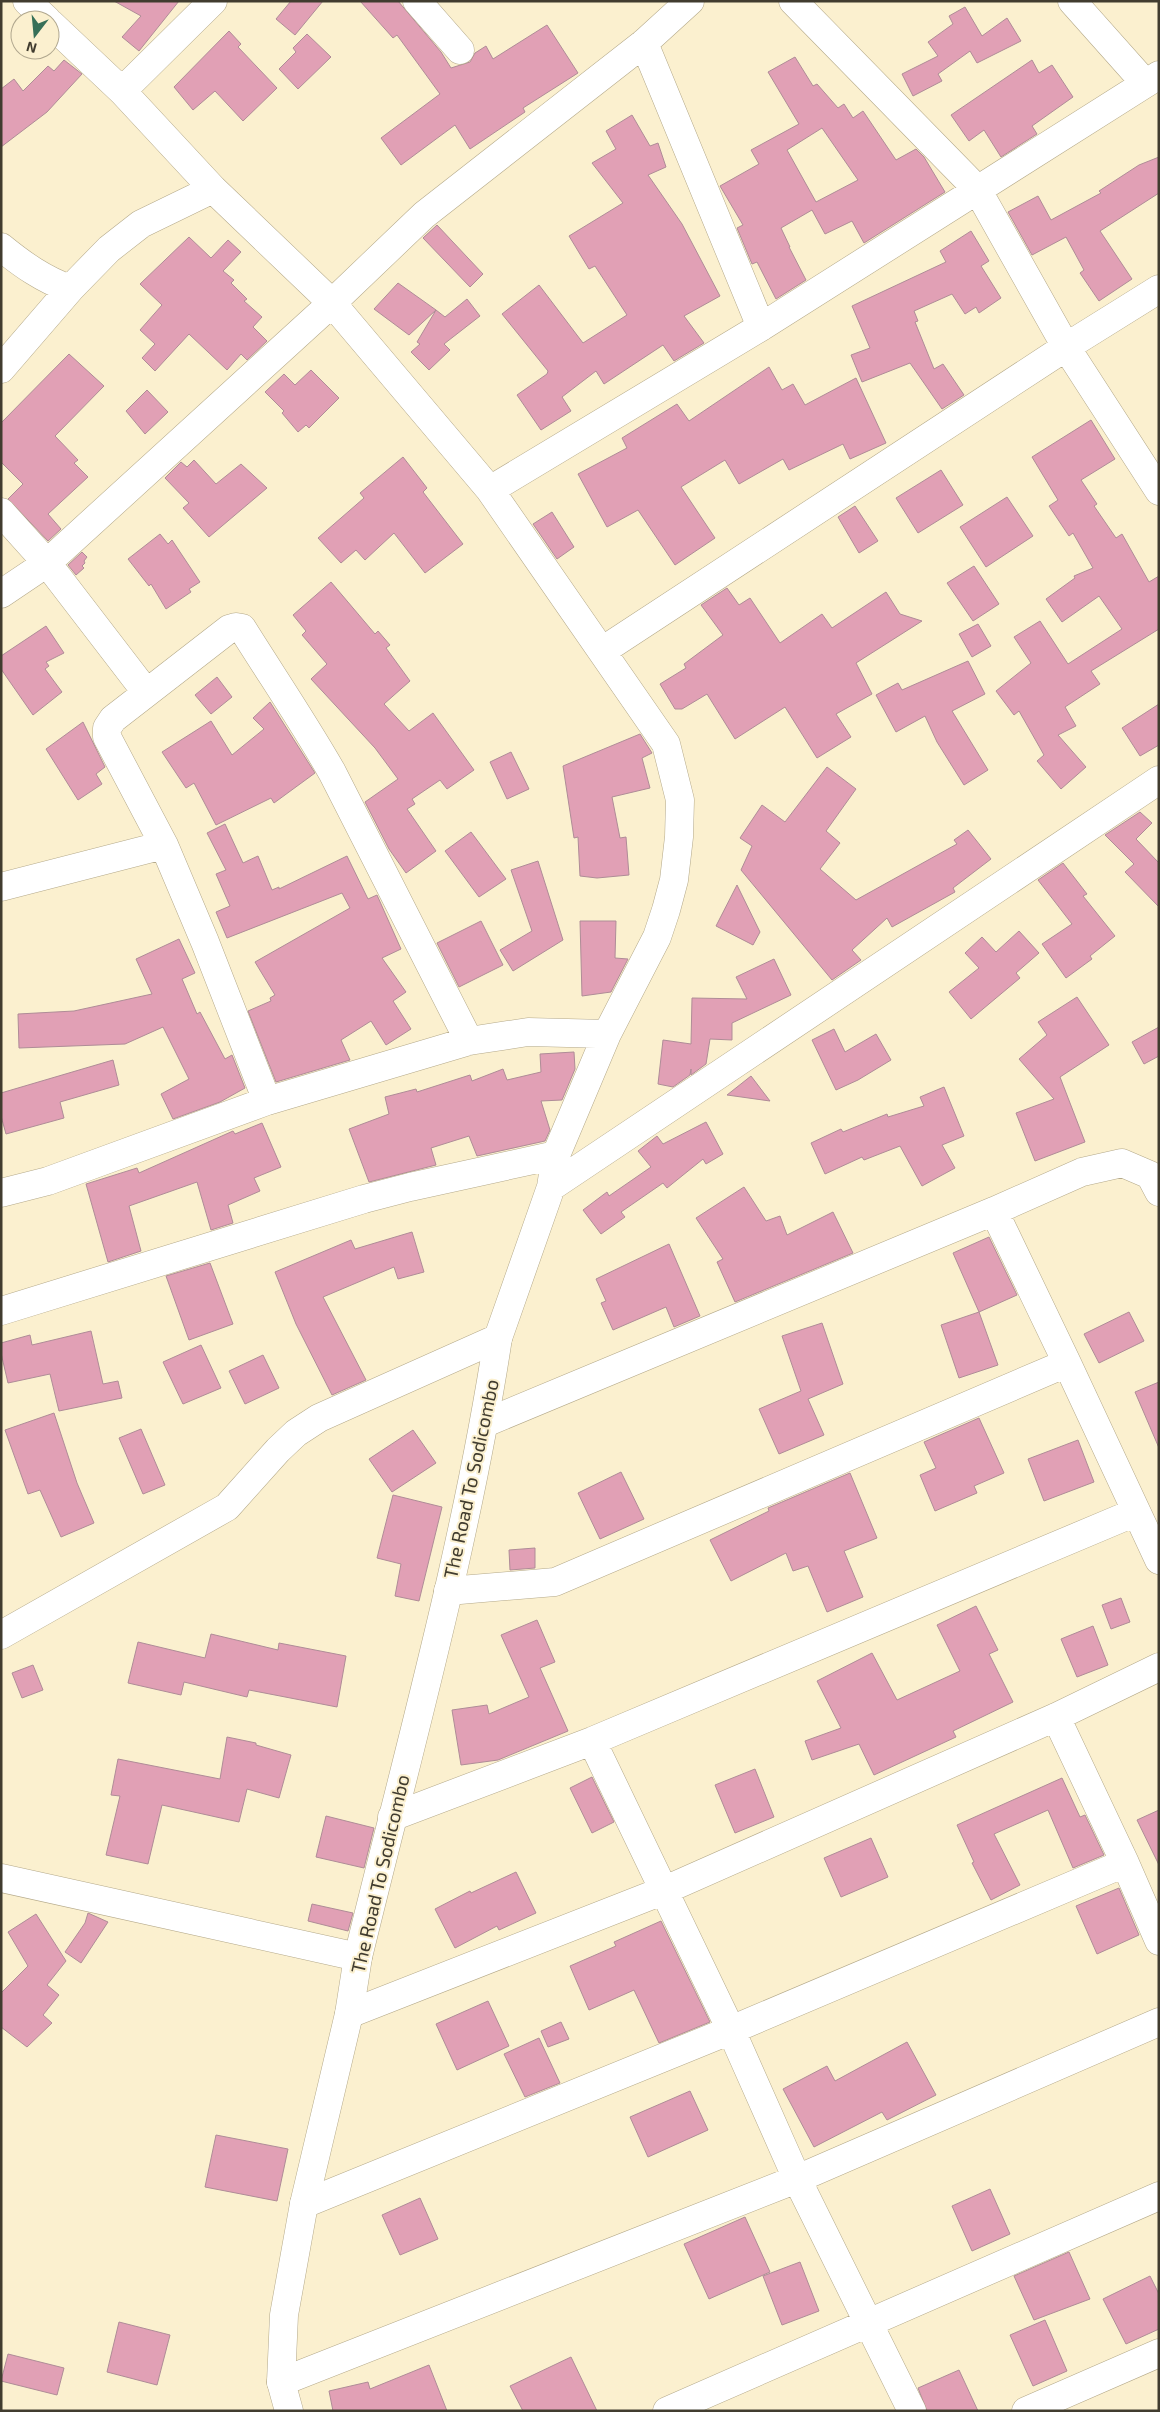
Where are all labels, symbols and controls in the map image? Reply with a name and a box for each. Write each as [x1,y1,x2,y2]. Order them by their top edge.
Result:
north arrow [10,10,60,60]
text: N [24,38,38,58]
street label: The Road To Sodicombo [438,1377,503,1581]
street label: The Road To Sodicombo [345,1772,414,1976]

